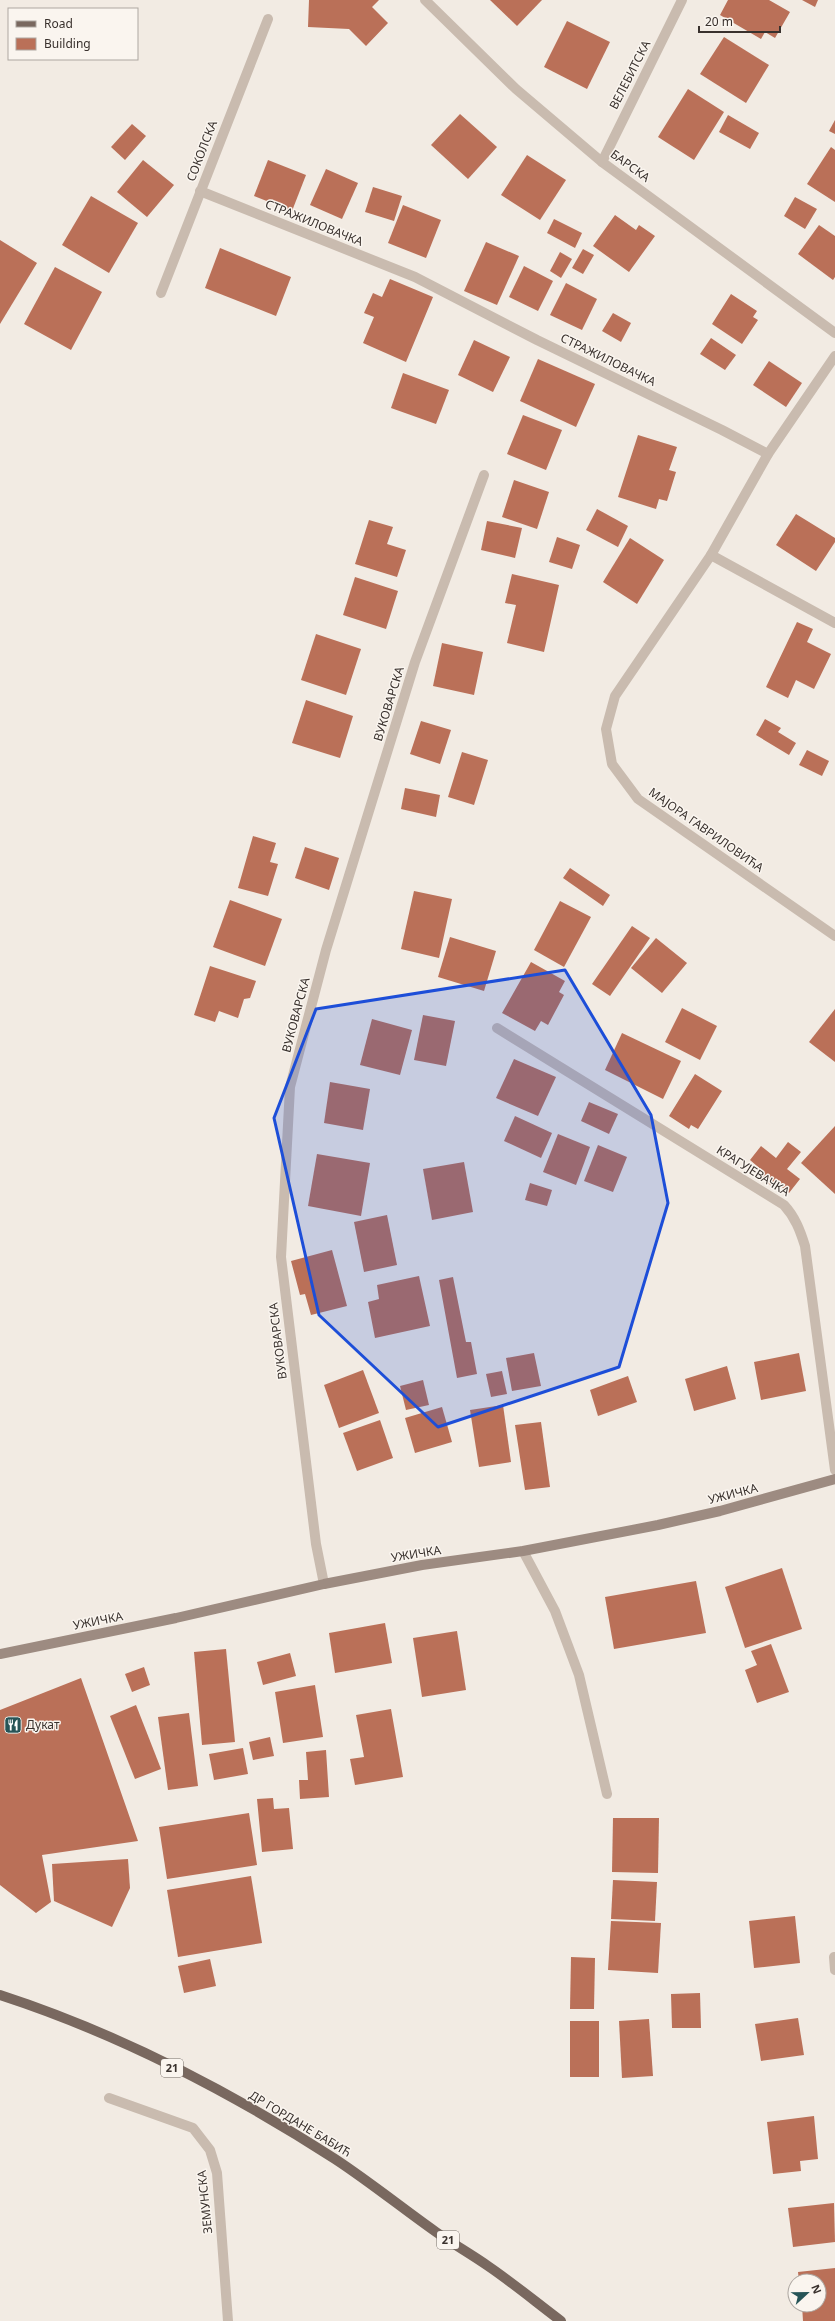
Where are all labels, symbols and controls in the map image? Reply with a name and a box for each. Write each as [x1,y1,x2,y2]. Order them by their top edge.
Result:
legend [8,8,138,60]
scale bar [699,8,780,34]
text: 20 m [705,13,733,30]
text: Road [44,15,73,32]
text: Building [44,35,91,52]
street label: ВЕЛЕБИТСКА [605,37,654,112]
street label: СОКОЛСКА [182,118,221,184]
street label: БАРСКА [607,145,654,186]
street label: СТРАЖИЛОВАЧКА [263,195,366,250]
street label: СТРАЖИЛОВАЧКА [558,329,659,390]
street label: ВУКОВАРСКА [369,664,408,743]
street label: МАЈОРА ГАВРИЛОВИЋА [645,783,767,876]
street label: ВУКОВАРСКА [277,975,314,1054]
street label: КРАГУЈЕВАЧКА [713,1141,793,1200]
street label: ВУКОВАРСКА [264,1301,291,1380]
street label: УЖИЧКА [706,1479,760,1508]
street label: УЖИЧКА [390,1541,443,1566]
street label: УЖИЧКА [71,1607,125,1634]
restaurant icon: Дукат [3,1715,23,1735]
place label: Дукат [26,1716,60,1733]
road number: 21 [161,2059,183,2077]
street label: ДР ГОРДАНЕ БАБИЋ [246,2086,354,2161]
street label: ЗЕМУНСКА [193,2169,216,2235]
road number: 21 [437,2231,459,2249]
north arrow [787,2273,827,2313]
text: N [808,2282,825,2296]

